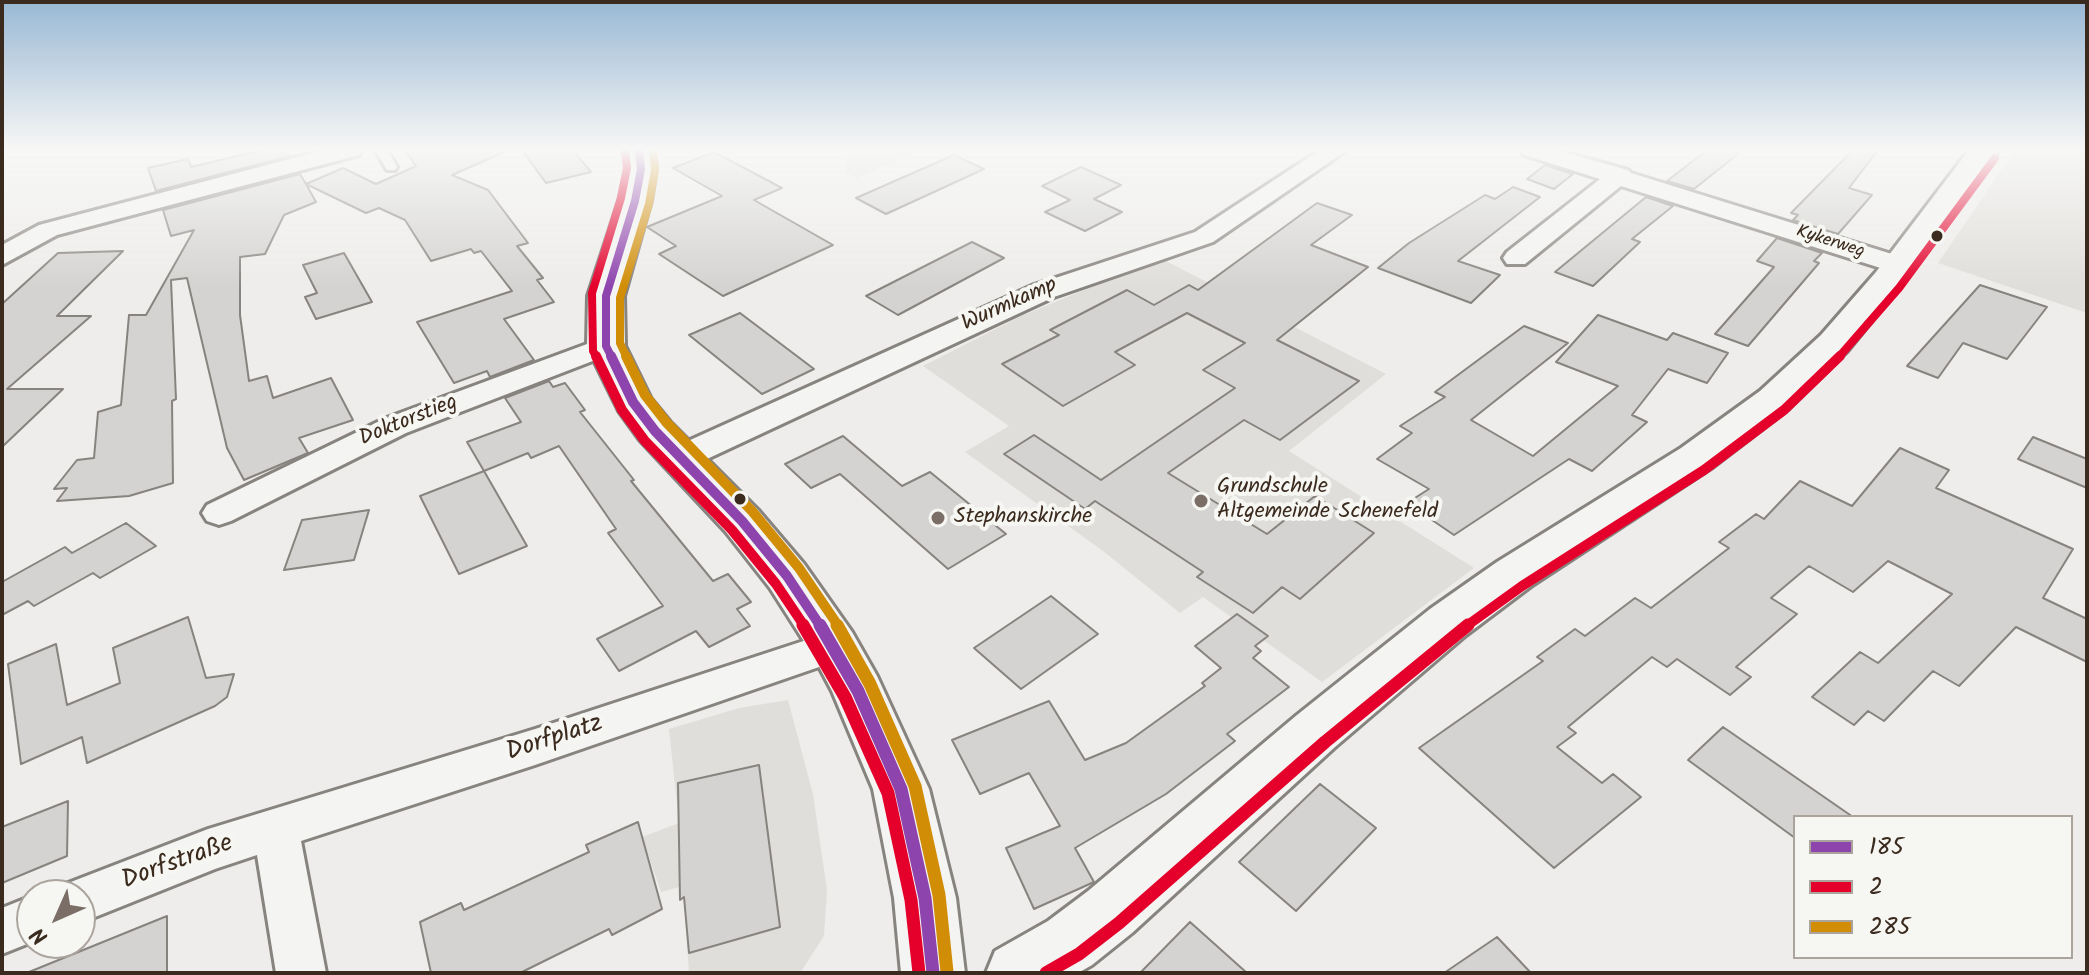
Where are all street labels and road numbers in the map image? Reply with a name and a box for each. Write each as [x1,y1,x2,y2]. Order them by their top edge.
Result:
street label: Kykerweg [1793,222,1867,264]
street label: Wurmkamp [958,273,1062,339]
street label: Doktorstieg [356,390,462,454]
street label: Dorfplatz [503,710,607,770]
street label: Dorfstraße [118,830,238,898]

